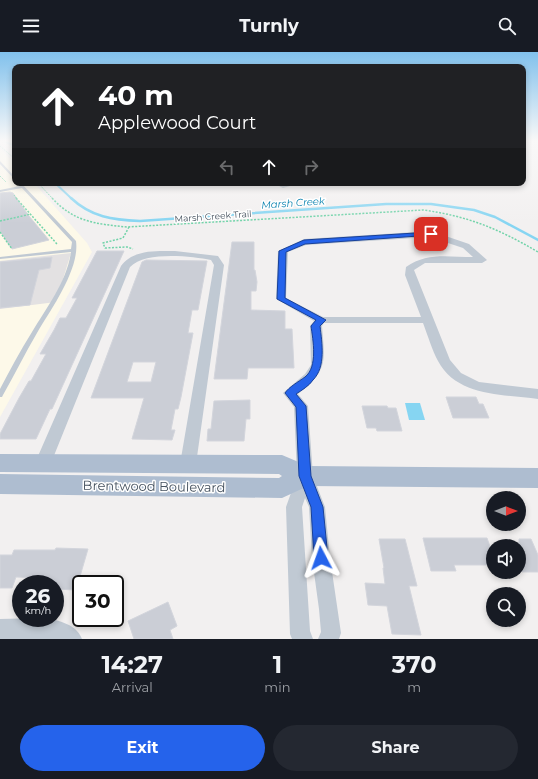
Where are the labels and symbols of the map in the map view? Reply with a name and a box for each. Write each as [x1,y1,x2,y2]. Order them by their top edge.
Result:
water label: Marsh Creek [261,194,326,212]
street label: Marsh Creek Trail [174,208,252,224]
pin [414,217,448,251]
street label: Brentwood Boulevard [83,477,225,495]
north arrow [486,491,526,531]
position arrow [300,537,342,579]
speed limit sign: 30 [72,575,124,627]

